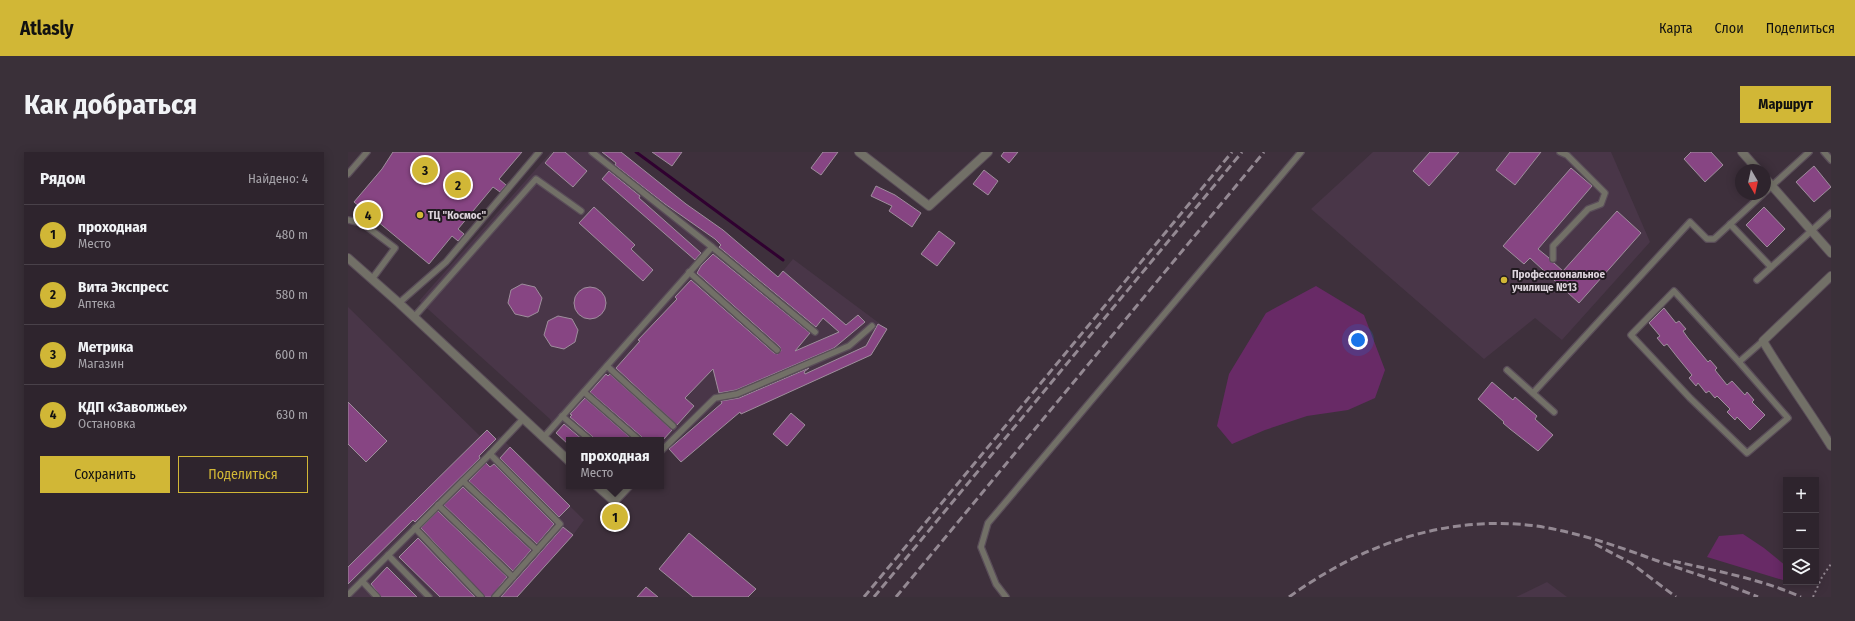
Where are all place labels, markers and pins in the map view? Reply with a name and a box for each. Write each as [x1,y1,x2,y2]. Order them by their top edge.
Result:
pin: 3 [412,155,438,185]
pin: 2 [445,170,471,200]
pin: 4 [355,200,381,230]
place label: ТЦ "Космос" [428,209,486,222]
marker: ТЦ "Космос" [415,210,425,220]
place label: Профессиональное училище №13 [1511,268,1605,294]
marker: Профессиональное училище №13 [1499,275,1509,285]
pin: 1 [602,502,628,532]

